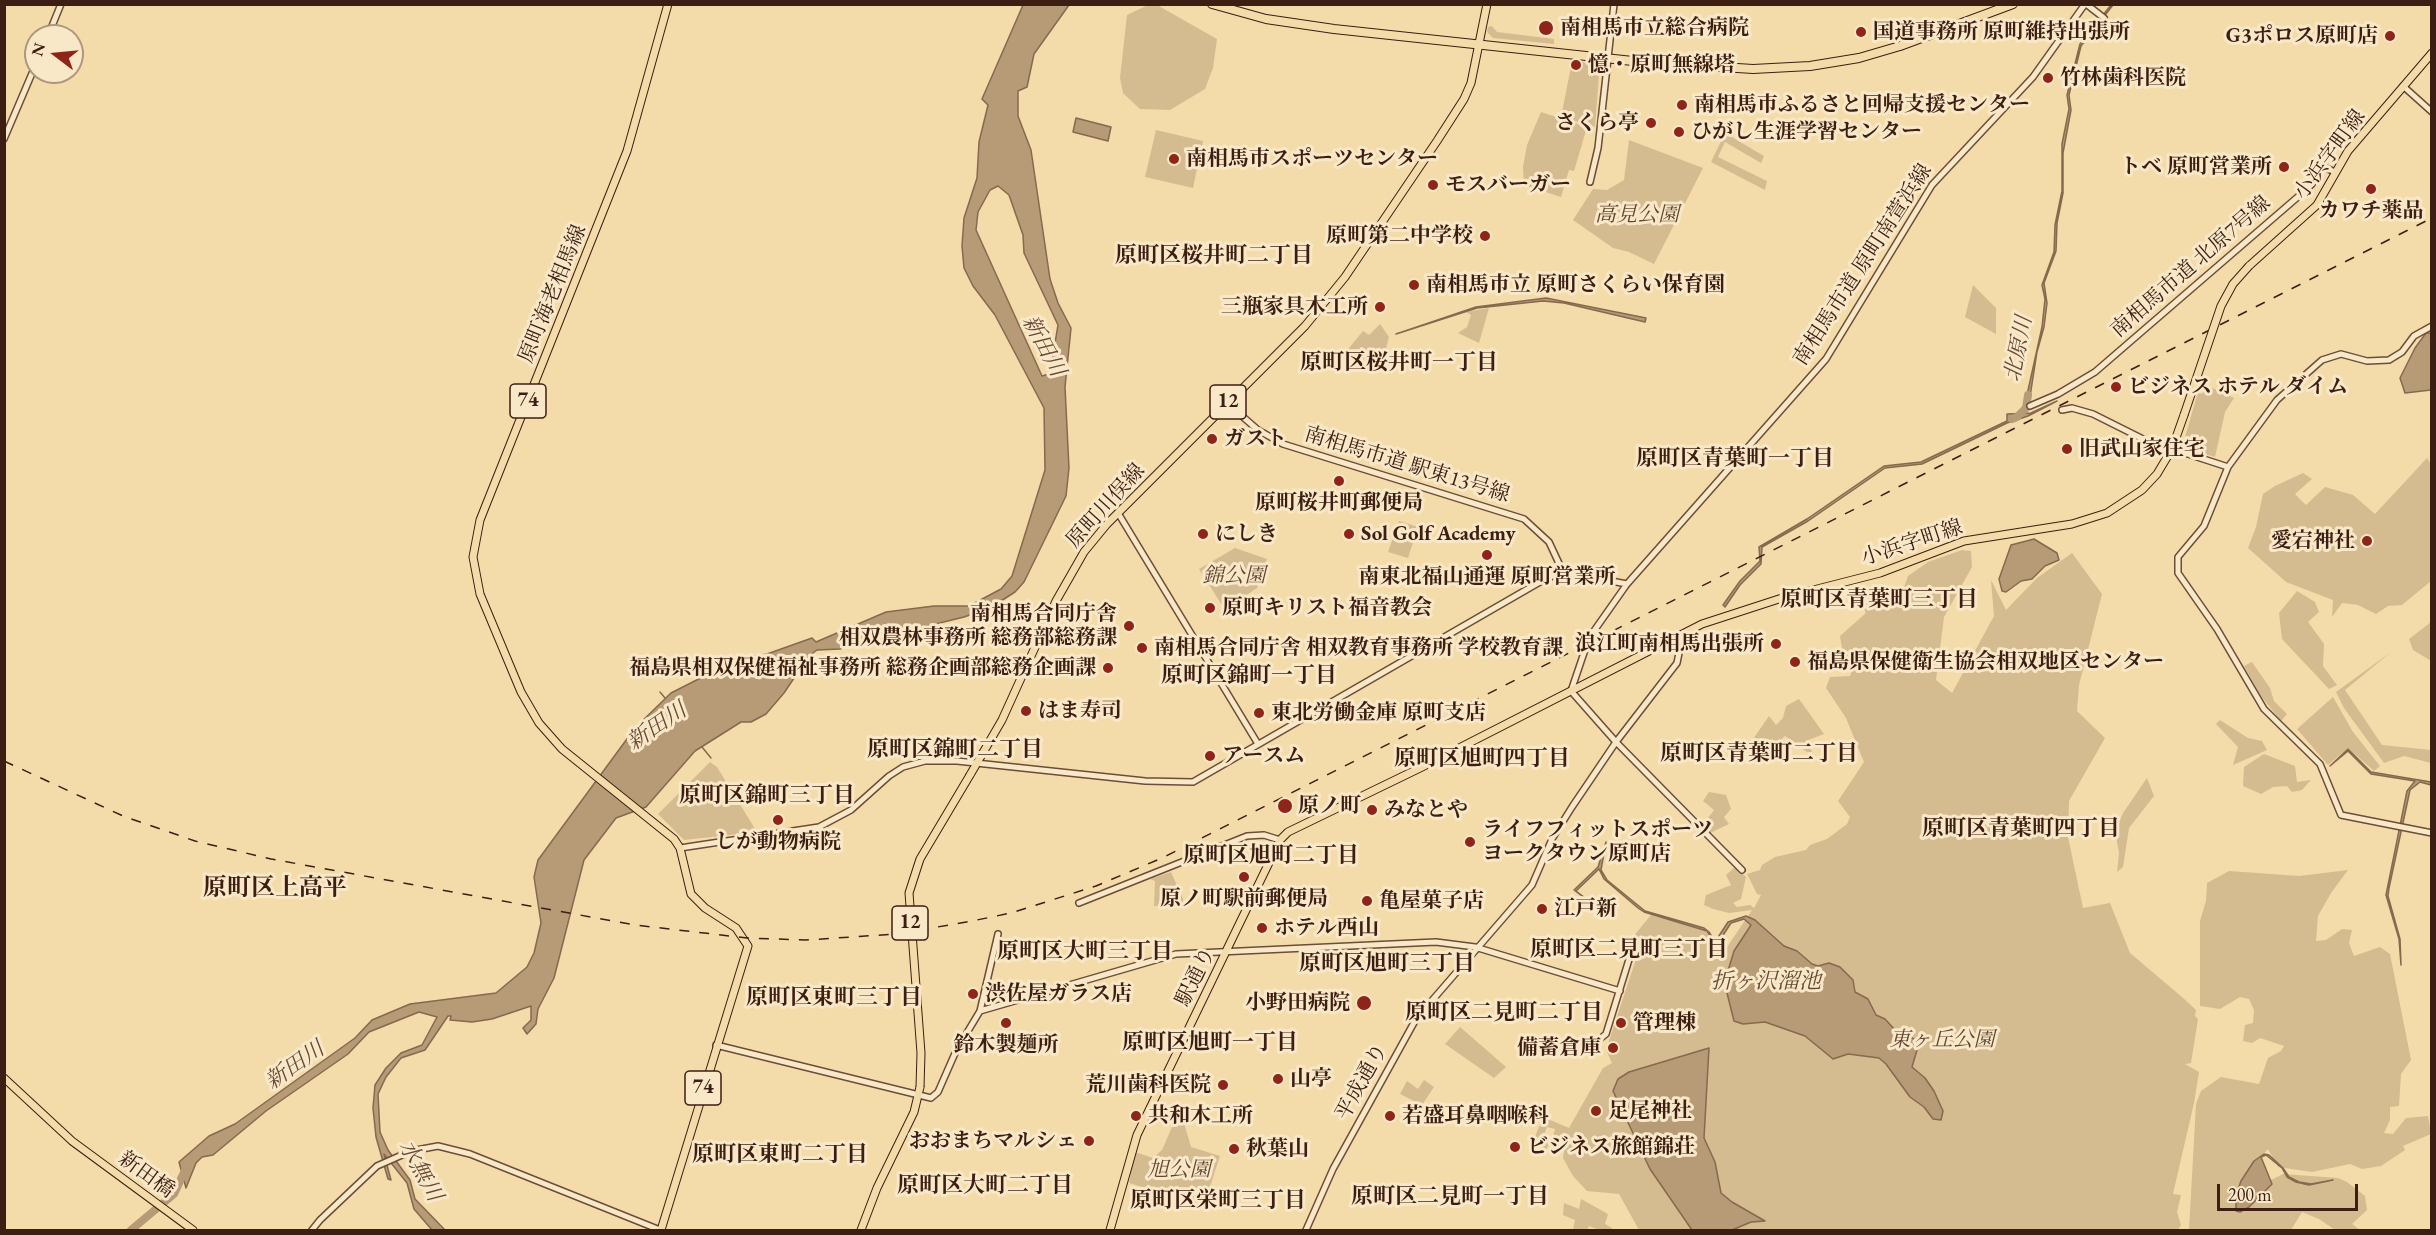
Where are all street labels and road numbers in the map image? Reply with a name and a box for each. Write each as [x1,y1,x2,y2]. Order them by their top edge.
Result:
street label: 小浜字町線 [2289,105,2371,205]
street label: 南相馬市道 原町南萱浜線 [1788,160,1938,370]
street label: 南相馬市道 北原7号線 [2106,191,2276,343]
street label: 原町海老相馬線 [514,221,592,367]
road number: 74 [510,384,546,418]
road number: 12 [1210,385,1246,419]
street label: 南相馬市道 駅東13号線 [1301,422,1513,508]
street label: 原町川俣線 [1062,459,1150,553]
street label: 小浜字町線 [1858,515,1966,571]
road number: 12 [892,906,928,940]
street label: 駅通り [1171,943,1221,1011]
street label: 平成通り [1331,1039,1393,1125]
road number: 74 [685,1071,721,1105]
street label: 新田橋 [113,1146,179,1204]

